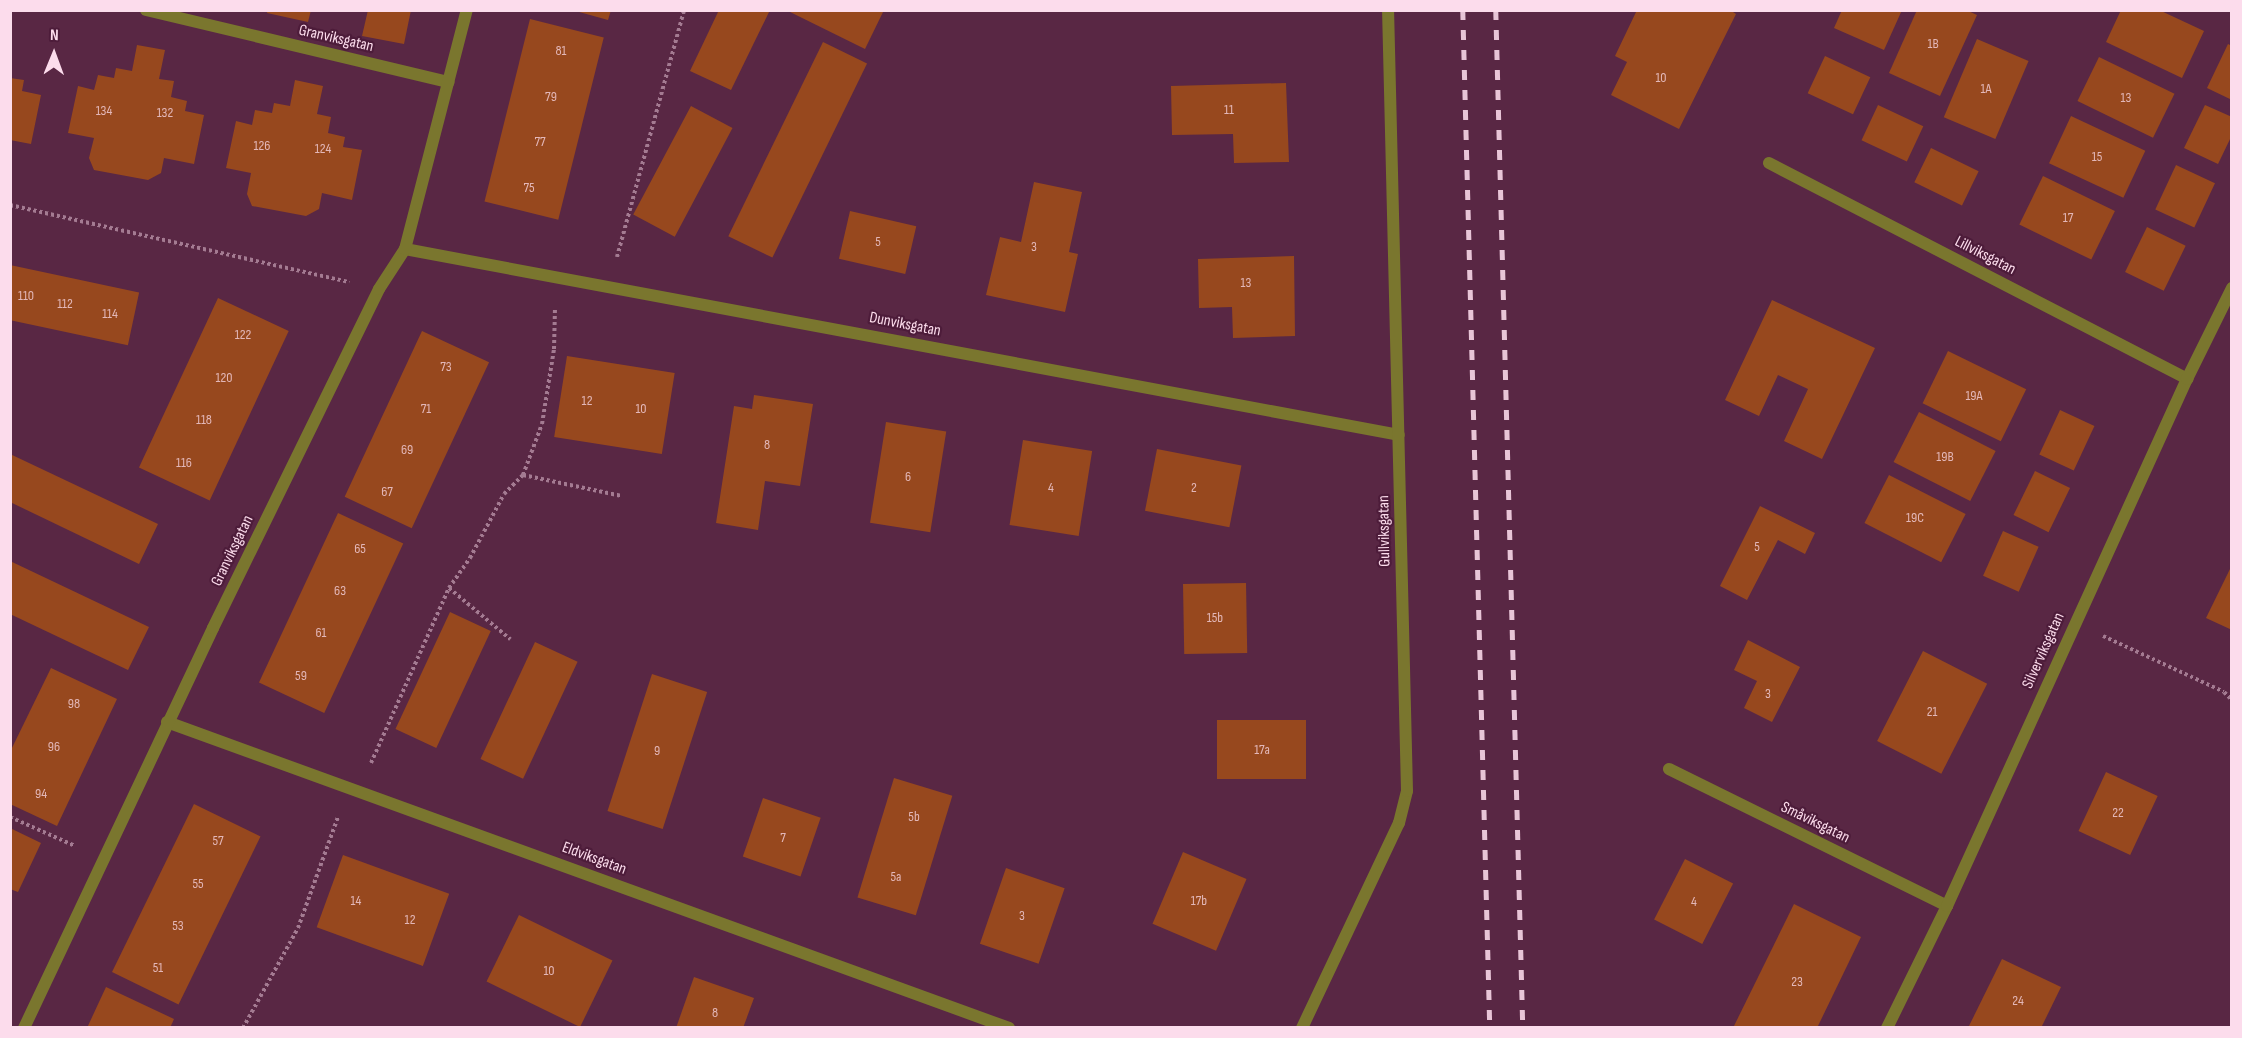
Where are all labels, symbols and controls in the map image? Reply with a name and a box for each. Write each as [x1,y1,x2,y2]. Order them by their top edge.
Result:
street label: Granviksgatan [297,21,375,57]
north arrow [24,24,84,84]
text: N [50,26,59,45]
house number: 1B [1927,36,1939,52]
house number: 81 [555,43,567,59]
house number: 10 [1655,70,1667,86]
house number: 1A [1980,81,1992,97]
house number: 79 [545,89,557,105]
house number: 13 [2121,90,2131,106]
house number: 11 [1224,102,1234,118]
house number: 134 [96,103,112,119]
house number: 132 [157,105,173,121]
house number: 77 [534,134,546,150]
house number: 126 [254,138,270,154]
house number: 124 [315,141,331,157]
house number: 15 [2092,149,2102,165]
house number: 75 [523,180,535,196]
house number: 17 [2063,210,2073,226]
street label: Lillviksgatan [1951,233,2019,279]
house number: 5 [875,234,881,250]
house number: 3 [1031,239,1037,255]
house number: 13 [1241,275,1251,291]
house number: 110 [18,288,34,304]
house number: 112 [57,296,73,312]
house number: 114 [102,306,118,322]
street label: Dunviksgatan [868,309,942,341]
house number: 122 [235,327,251,343]
house number: 73 [440,359,452,375]
house number: 120 [215,370,233,386]
house number: 19A [1965,388,1983,404]
house number: 12 [582,393,592,409]
house number: 71 [421,401,431,417]
house number: 10 [635,401,647,417]
house number: 118 [196,412,212,428]
house number: 8 [764,437,770,453]
house number: 69 [401,442,413,458]
house number: 19B [1936,449,1954,465]
house number: 116 [176,455,192,471]
house number: 6 [905,469,911,485]
house number: 4 [1048,480,1054,496]
house number: 2 [1191,480,1197,496]
house number: 67 [381,484,393,500]
street label: Gullviksgatan [1375,495,1395,567]
house number: 19C [1906,510,1924,526]
street label: Granviksgatan [208,513,258,589]
house number: 5 [1754,539,1760,555]
house number: 65 [354,541,366,557]
house number: 63 [334,583,346,599]
house number: 15b [1207,610,1223,626]
street label: Silverviksgatan [2019,610,2069,692]
house number: 61 [315,625,327,641]
house number: 59 [295,668,307,684]
house number: 3 [1765,686,1771,702]
house number: 98 [68,696,80,712]
house number: 21 [1927,704,1937,720]
house number: 96 [48,739,60,755]
house number: 17a [1254,742,1270,758]
house number: 9 [654,743,660,759]
house number: 94 [35,786,47,802]
street label: Småviksgatan [1778,798,1852,848]
house number: 22 [2112,805,2124,821]
house number: 5b [908,809,920,825]
house number: 7 [780,830,786,846]
house number: 57 [212,833,224,849]
street label: Eldviksgatan [559,839,629,879]
house number: 5a [890,869,902,885]
house number: 55 [192,876,204,892]
house number: 14 [351,893,361,909]
house number: 17b [1191,893,1207,909]
house number: 4 [1691,894,1697,910]
house number: 3 [1019,908,1025,924]
house number: 12 [405,912,415,928]
house number: 53 [172,918,184,934]
house number: 51 [153,960,163,976]
house number: 10 [543,963,555,979]
house number: 23 [1791,974,1803,990]
house number: 24 [2012,993,2024,1009]
house number: 8 [712,1005,718,1021]

